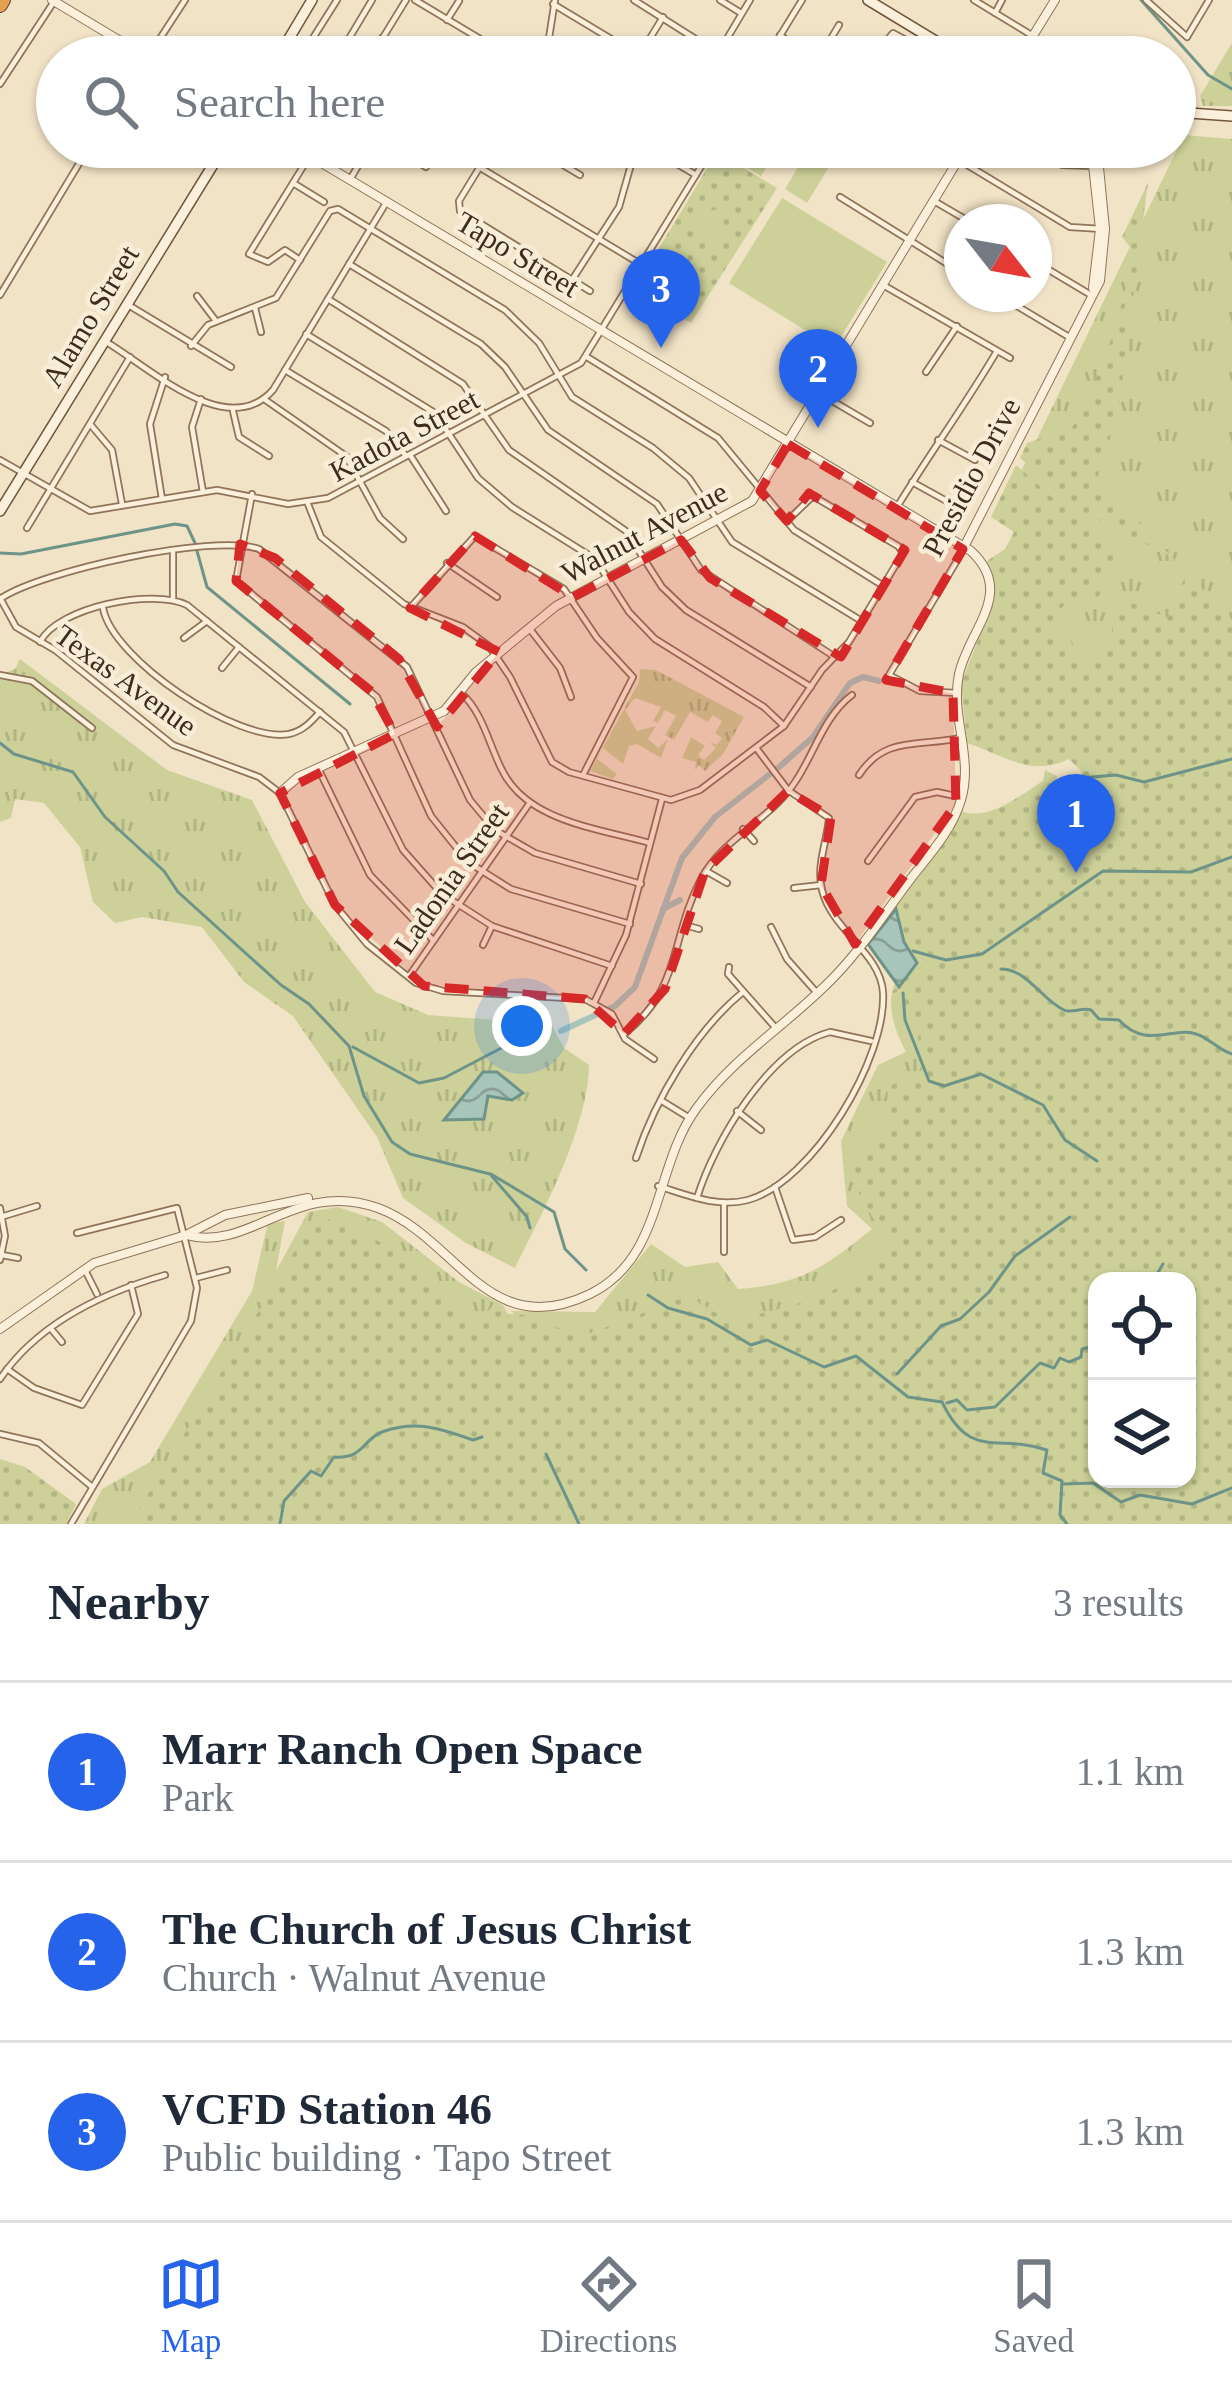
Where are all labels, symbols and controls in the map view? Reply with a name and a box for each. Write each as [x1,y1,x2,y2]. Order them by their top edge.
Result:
search box [36,36,1196,168]
icon: search [78,69,144,135]
text: Search here [174,77,385,127]
north arrow [944,204,1052,312]
street label: Tapo Street [451,205,586,304]
street label: Alamo Street [35,239,145,393]
pin: 3 [622,249,700,348]
pin: 2 [779,329,857,428]
street label: Kadota Street [324,382,485,488]
street label: Presidio Drive [916,392,1026,562]
street label: Walnut Avenue [556,475,732,589]
street label: Texas Avenue [49,618,203,742]
pin: 1 [1037,774,1115,873]
street label: Ladonia Street [387,796,515,959]
your location [492,996,552,1056]
map controls [1088,1272,1196,1488]
button: locate [1088,1272,1196,1380]
button: layers [1088,1380,1196,1488]
text: Nearby [48,1574,209,1630]
text: 3 results [1053,1581,1184,1624]
text: Marr Ranch Open Space [162,1724,642,1774]
text: 1 [77,1750,97,1793]
text: 1.1 km [1076,1750,1184,1793]
text: Park [162,1776,234,1819]
text: The Church of Jesus Christ [162,1904,691,1954]
text: 2 [77,1930,97,1973]
text: 1.3 km [1076,1930,1184,1973]
text: Church · Walnut Avenue [162,1956,546,1999]
text: VCFD Station 46 [162,2084,492,2134]
text: 3 [77,2110,97,2153]
text: 1.3 km [1076,2110,1184,2153]
text: Public building · Tapo Street [162,2136,611,2179]
tab: Map [158,2251,224,2360]
tab: Directions [540,2251,677,2360]
tab: Saved [993,2251,1074,2360]

